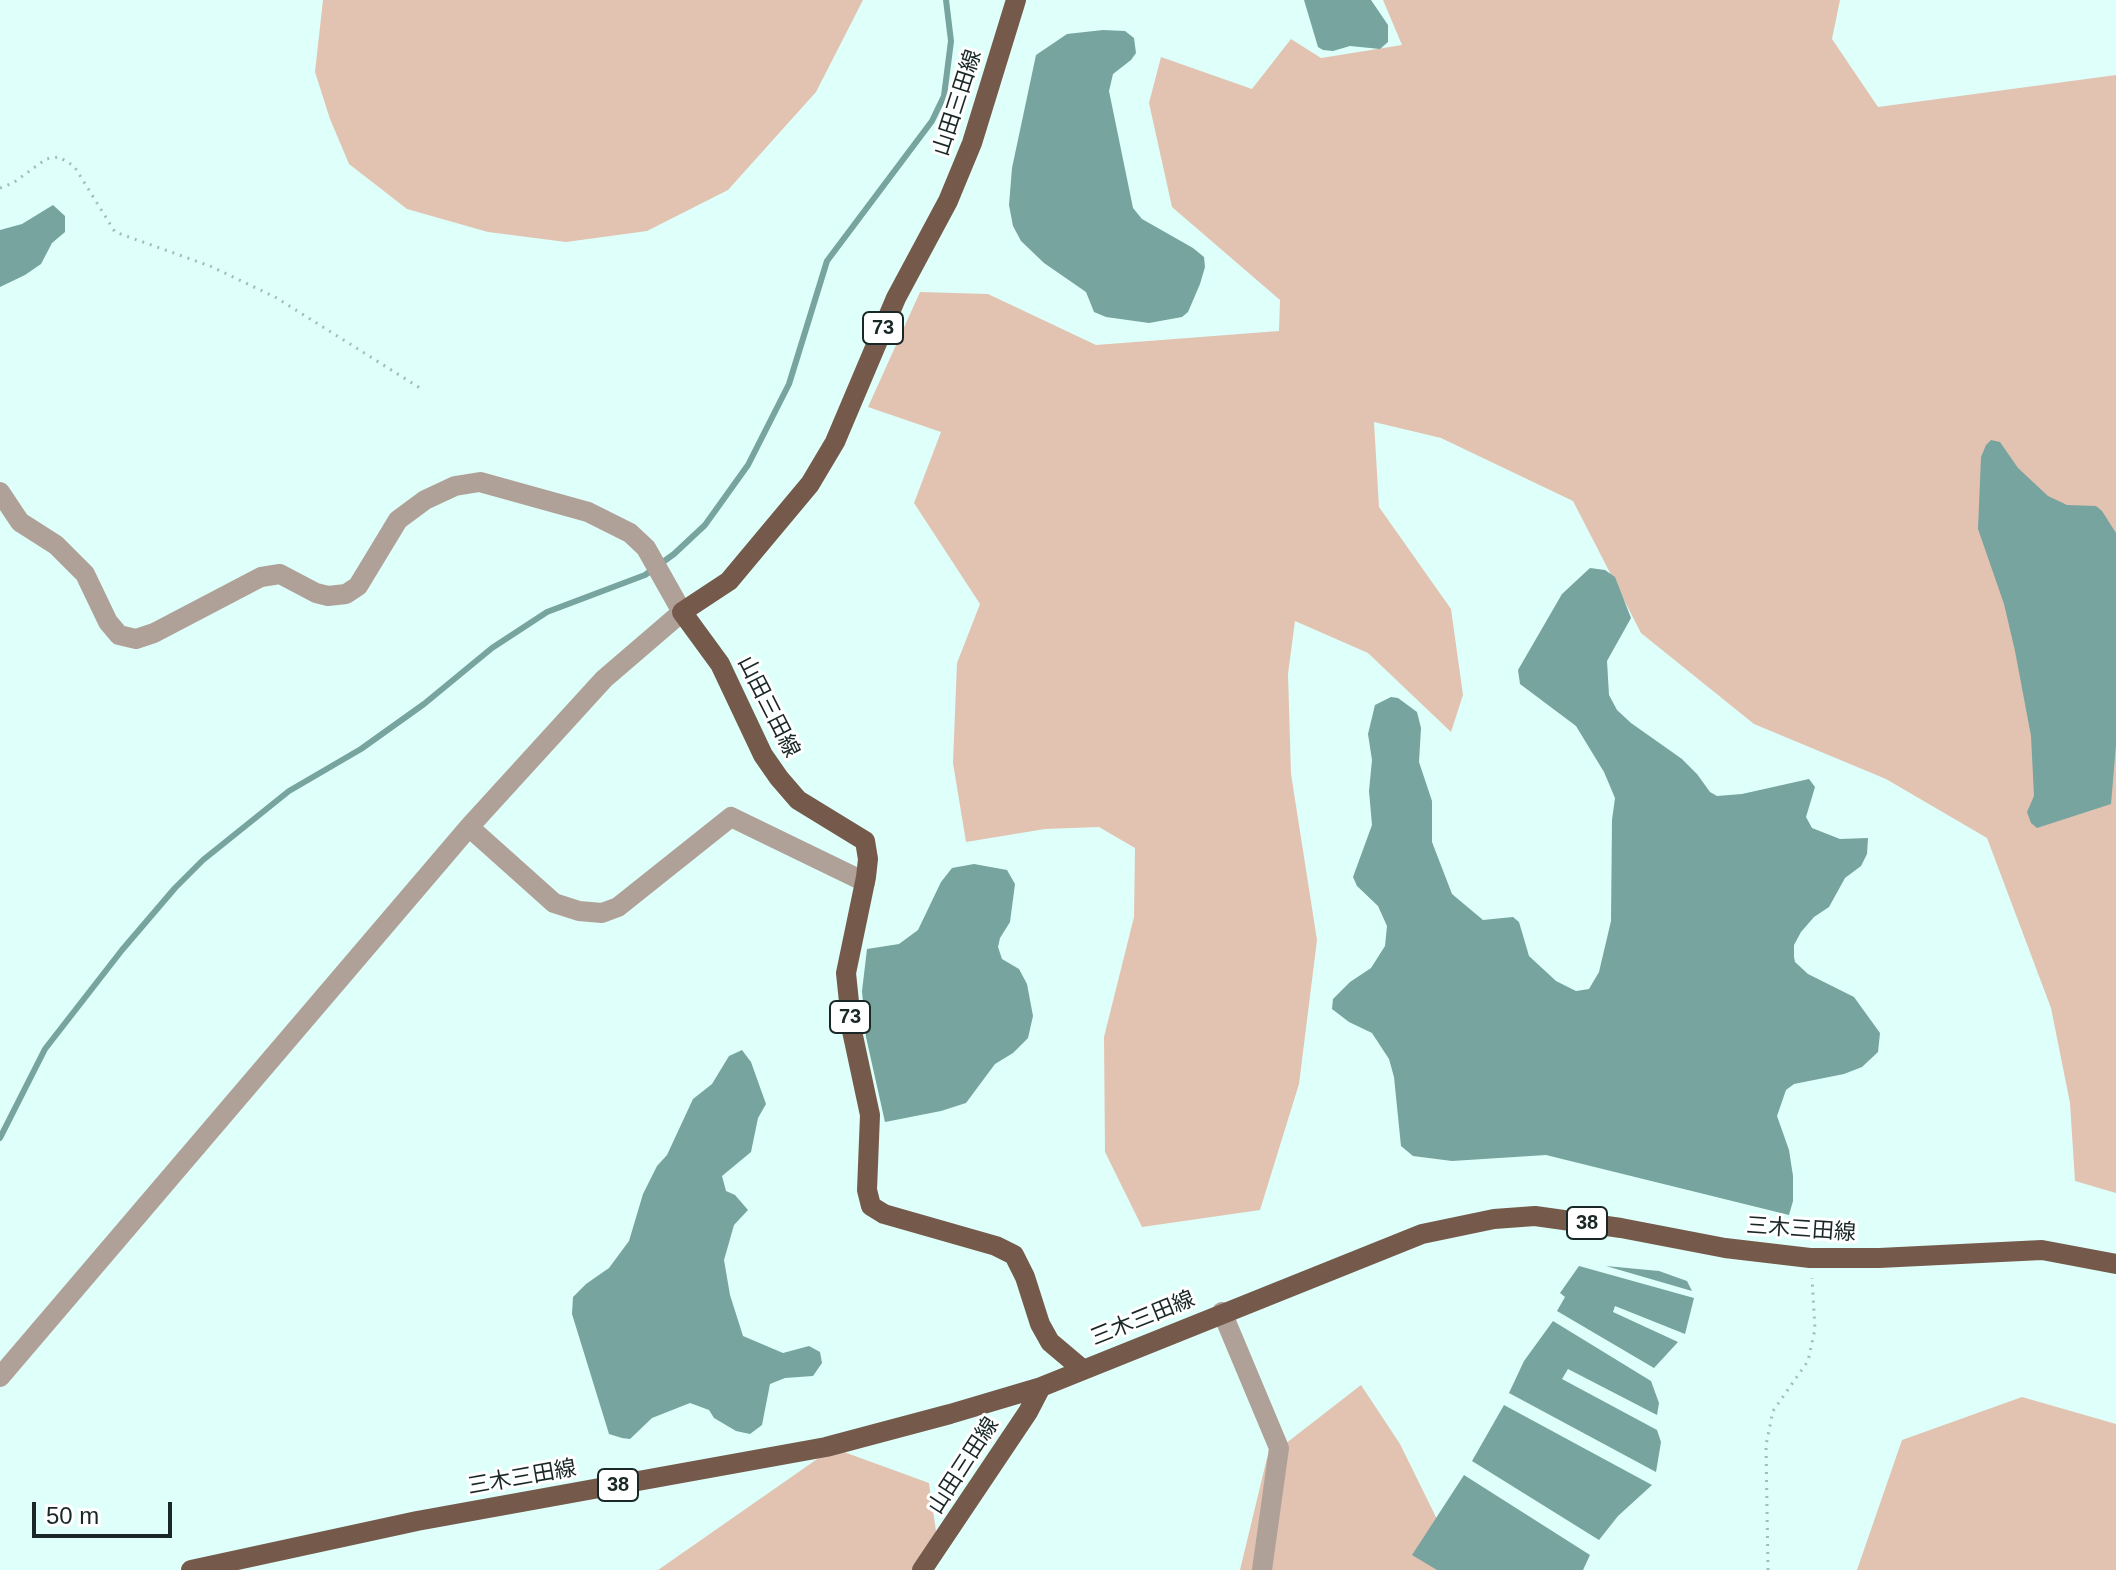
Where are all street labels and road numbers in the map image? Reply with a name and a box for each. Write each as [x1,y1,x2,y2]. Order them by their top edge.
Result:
street label: 山田三田線 [928,47,988,159]
road number: 73 [863,312,903,344]
street label: 山田三田線 [731,652,805,762]
road number: 73 [830,1001,870,1033]
road number: 38 [1567,1207,1607,1239]
street label: 三木三田線 [1745,1213,1857,1247]
street label: 三木三田線 [1087,1286,1199,1352]
street label: 山田三田線 [923,1413,1005,1519]
street label: 三木三田線 [466,1455,578,1501]
road number: 38 [598,1469,638,1501]

